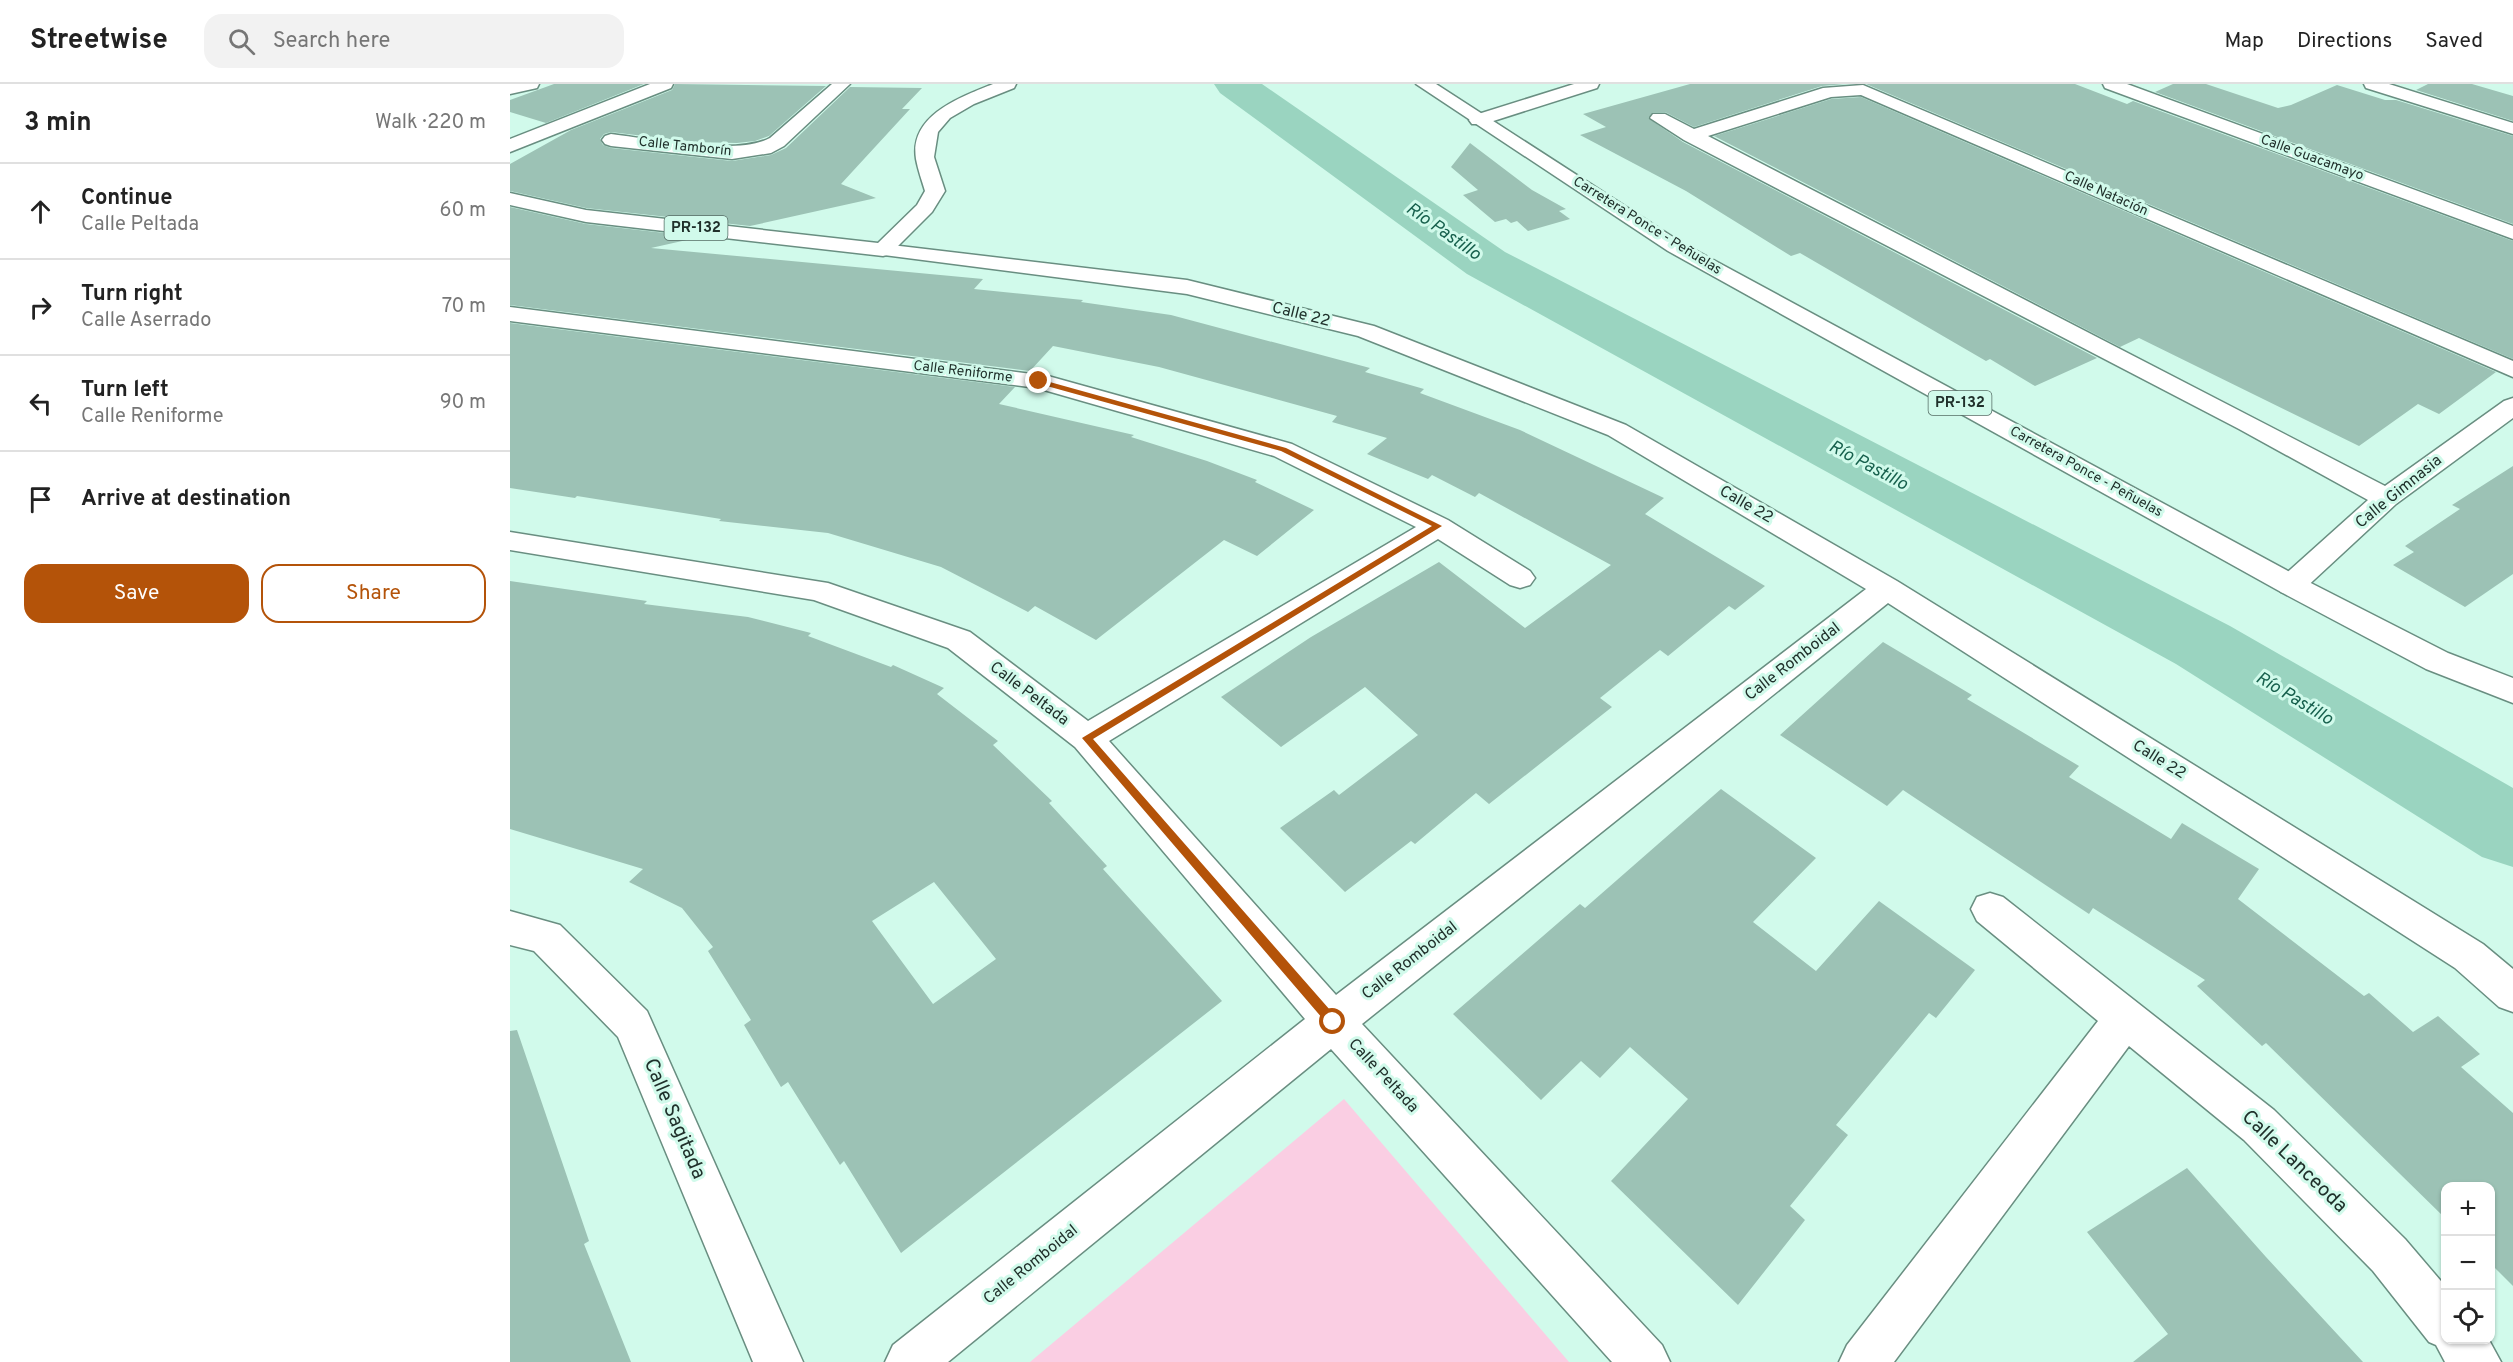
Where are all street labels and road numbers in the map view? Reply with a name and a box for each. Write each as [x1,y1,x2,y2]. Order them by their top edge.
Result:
street label: Calle Guacamayo [2258,131,2366,185]
street label: Calle Tamborín [638,134,732,160]
street label: Calle Natación [2061,168,2151,220]
street label: Carretera Ponce - Peñuelas [1570,173,1724,279]
road number: PR-132 [664,216,728,240]
street label: Calle 22 [1270,298,1332,332]
street label: Calle Reniforme [912,357,1014,387]
road number: PR-132 [1928,391,1992,415]
street label: Carretera Ponce - Peñuelas [2007,423,2165,521]
street label: Calle Gimnasia [2352,451,2446,533]
street label: Calle 22 [1715,482,1777,528]
street label: Calle Romboidal [1741,618,1845,706]
street label: Calle Peltada [985,658,1073,730]
street label: Calle 22 [2129,736,2189,784]
street label: Calle Romboidal [1358,917,1462,1005]
street label: Calle Peltada [1343,1035,1423,1117]
street label: Calle Sagitada [637,1055,711,1183]
street label: Calle Lanceoda [2236,1105,2352,1219]
street label: Calle Romboidal [980,1221,1082,1309]

